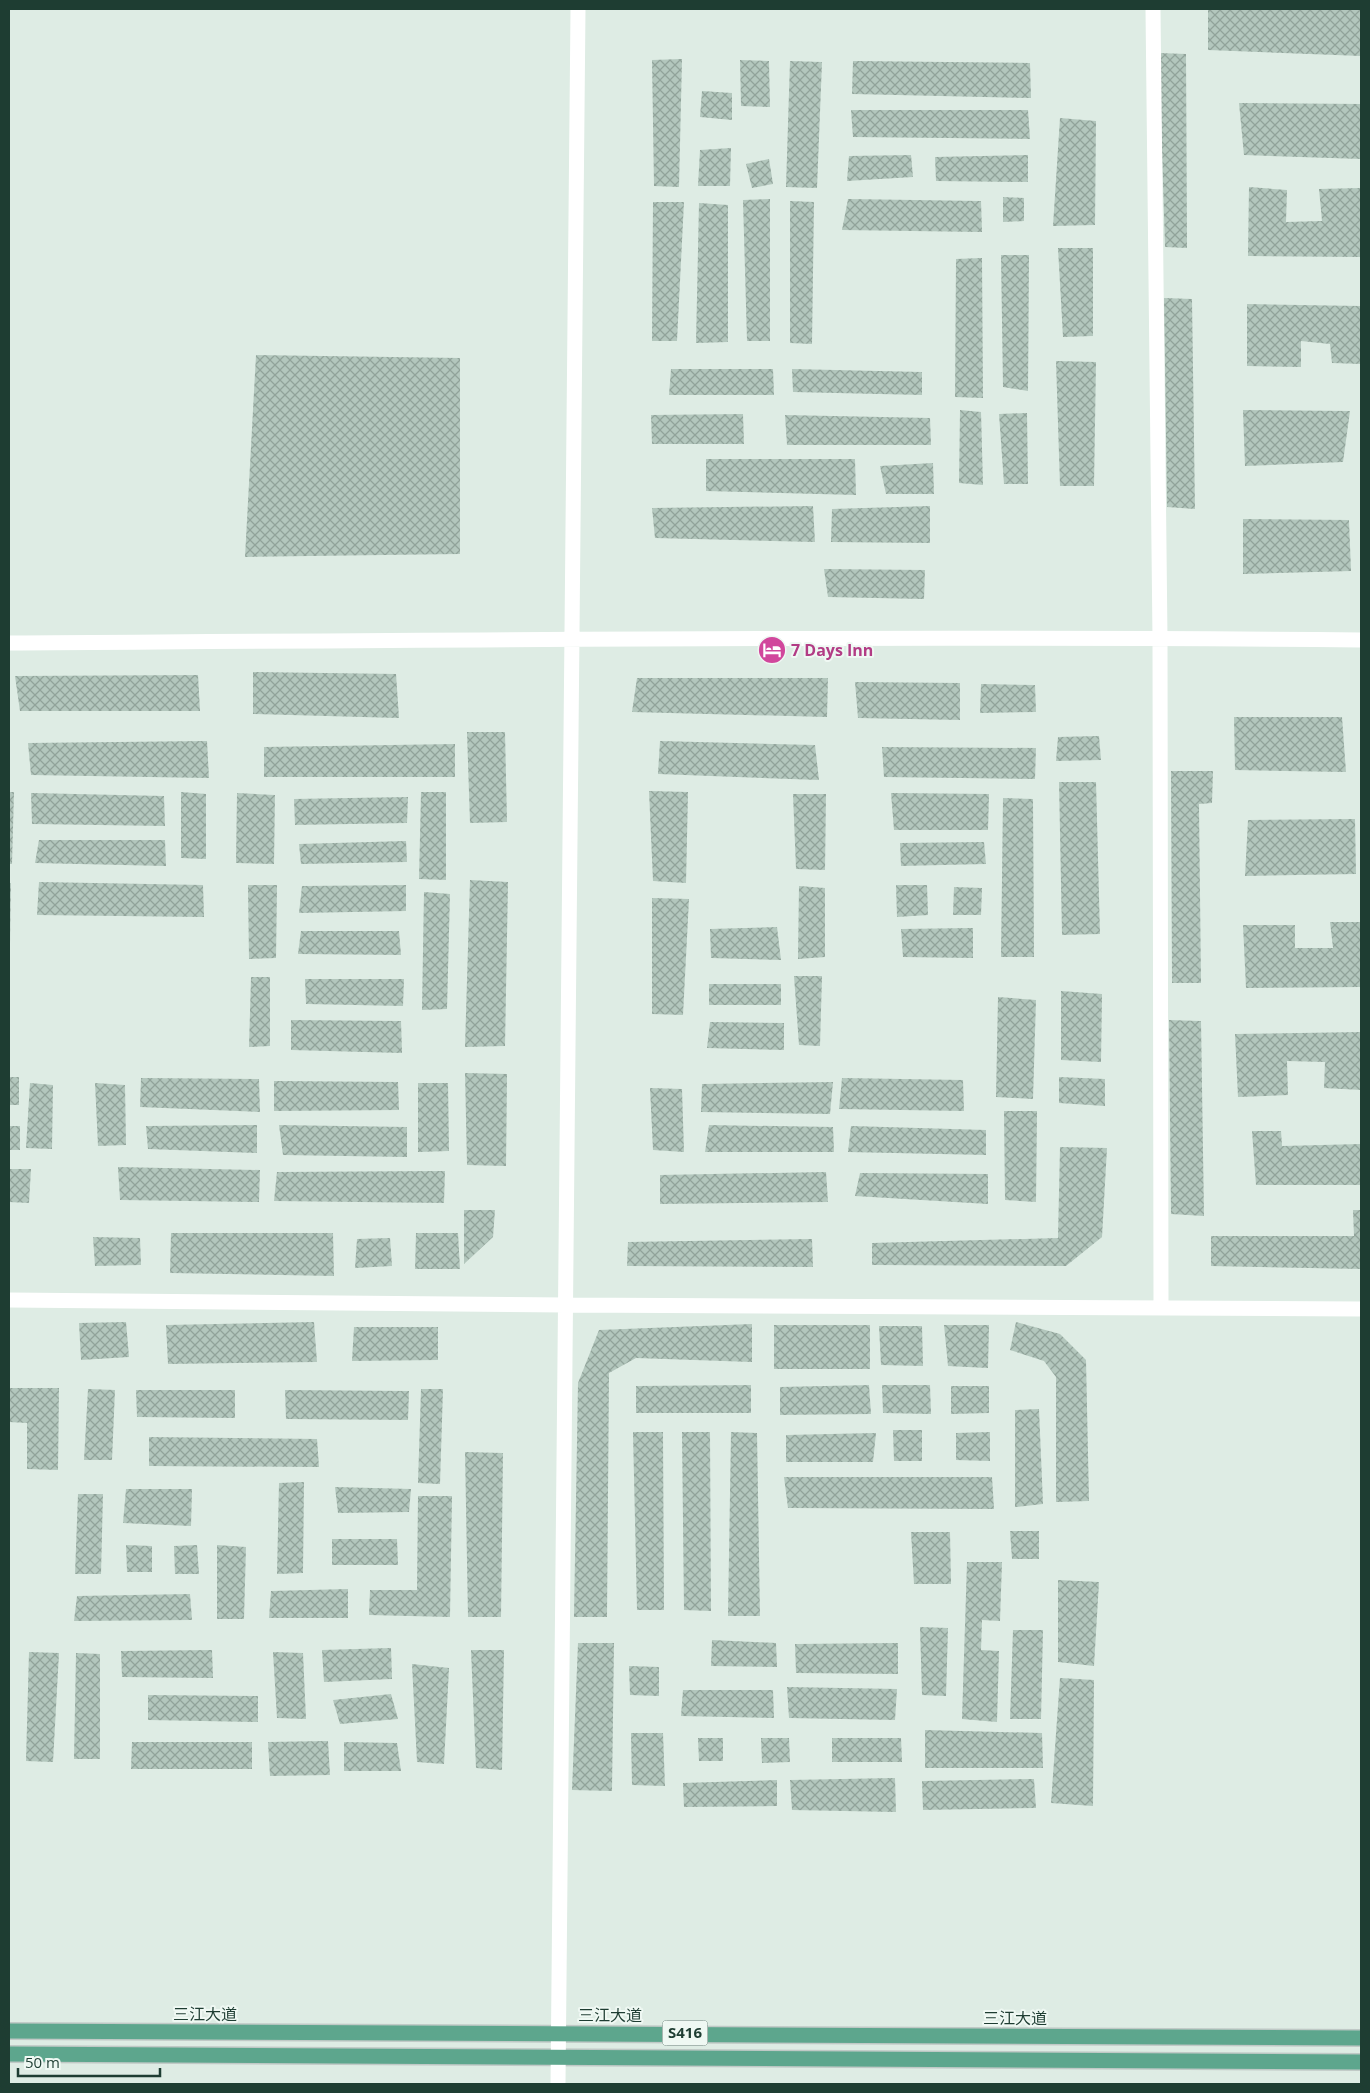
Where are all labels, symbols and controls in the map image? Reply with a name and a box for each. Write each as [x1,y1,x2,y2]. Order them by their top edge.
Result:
hotel icon: 7 Days Inn [757,635,787,665]
place label: 7 Days Inn [791,639,873,661]
street label: 三江大道 [173,2003,237,2025]
street label: 三江大道 [578,2004,642,2026]
street label: 三江大道 [983,2007,1047,2029]
road number: S416 [662,2020,708,2046]
scale bar [18,2046,160,2078]
text: 50 m [25,2052,60,2072]

